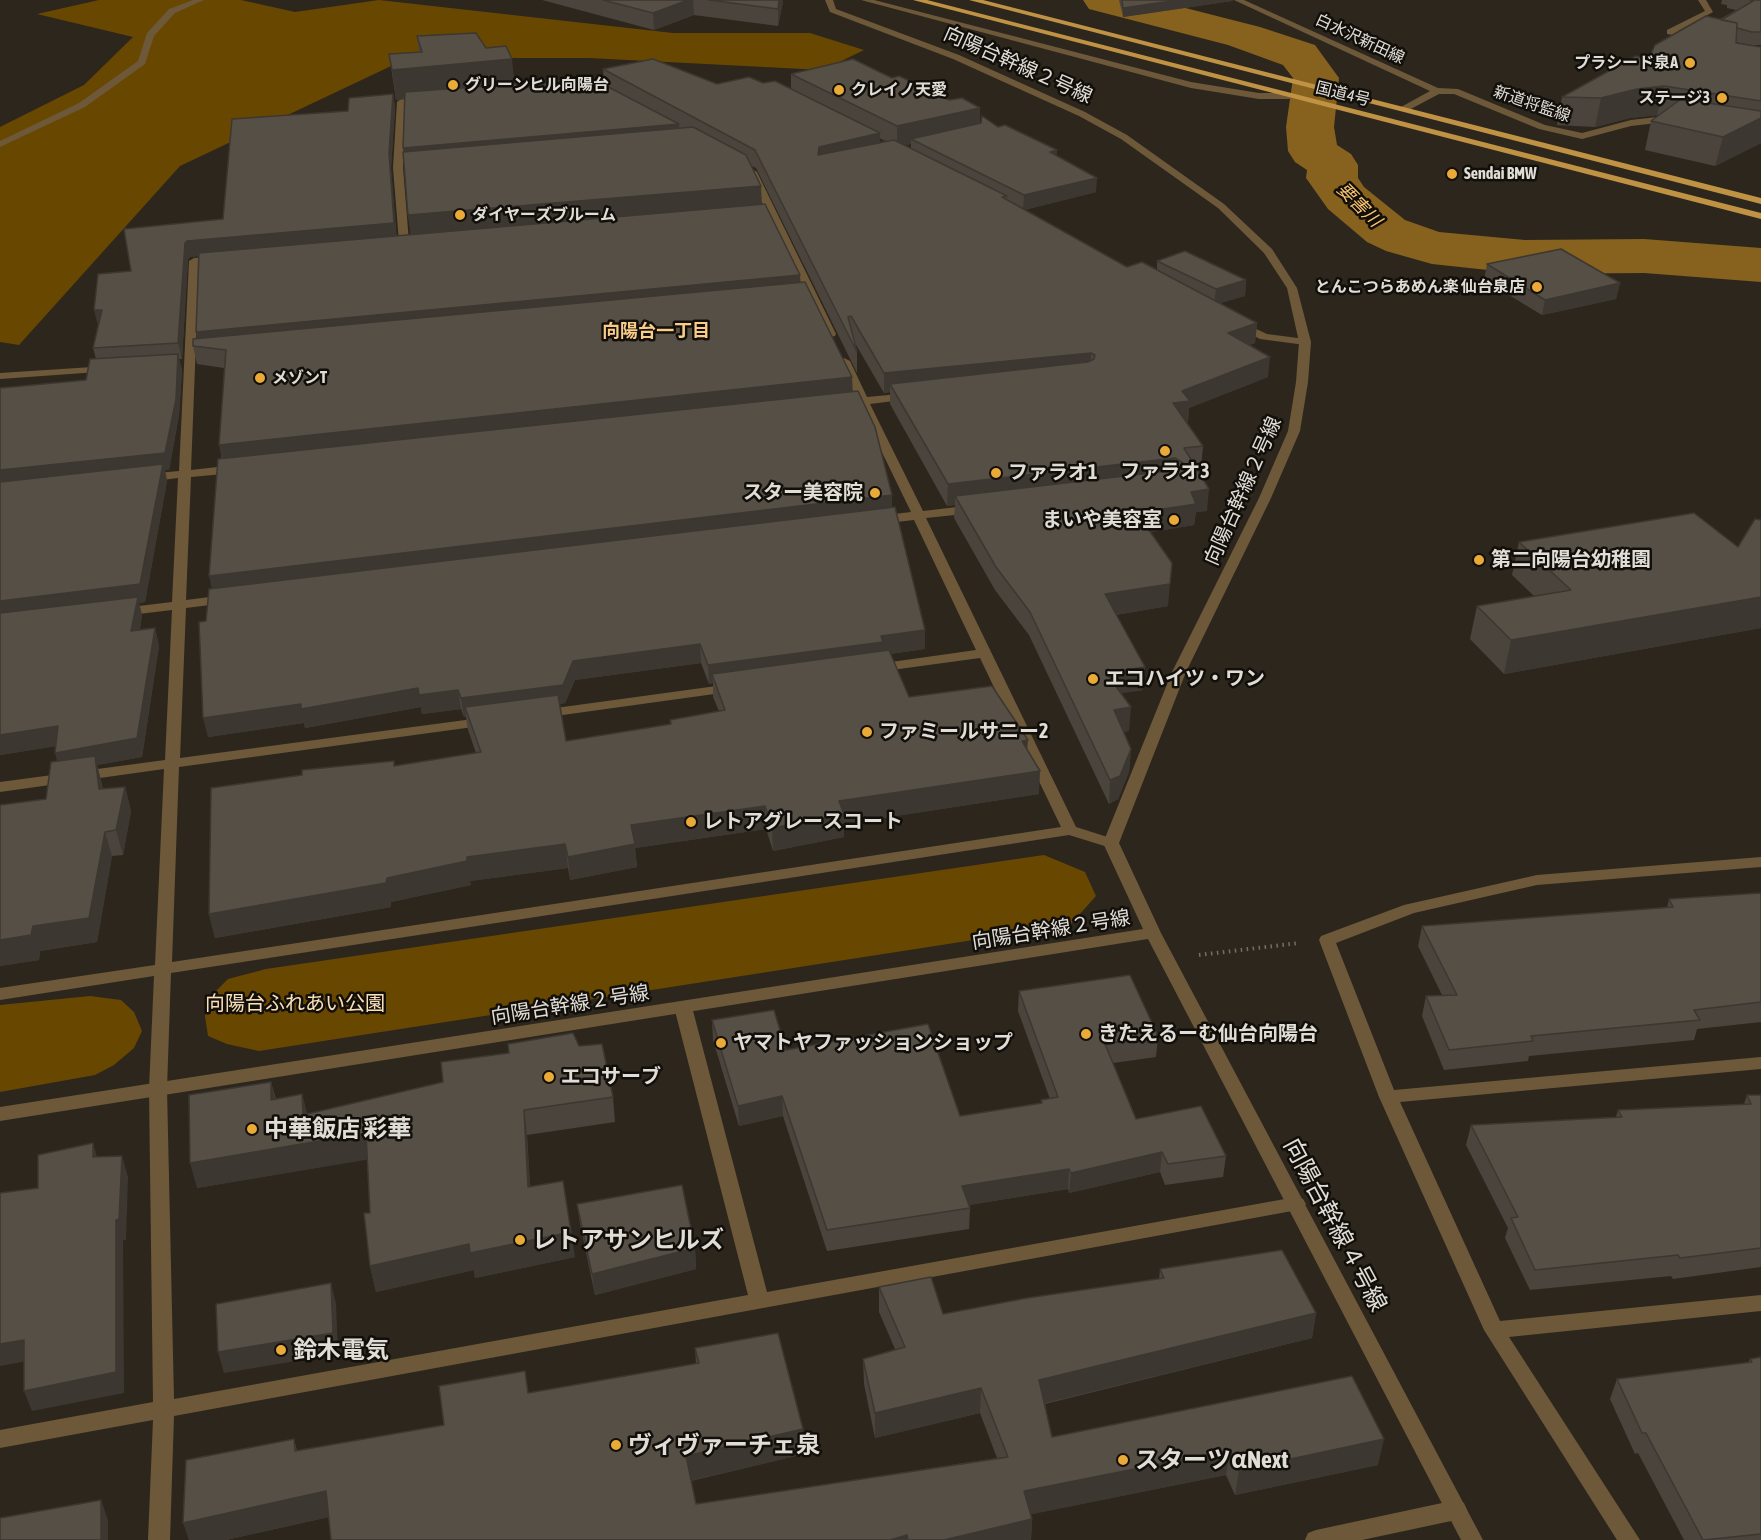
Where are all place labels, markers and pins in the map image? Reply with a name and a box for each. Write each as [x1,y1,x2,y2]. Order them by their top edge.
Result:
place label: プラシード泉A [1574,53,1678,73]
marker: プラシード泉A [1683,56,1697,70]
place label: グリーンヒル向陽台 [465,75,609,95]
marker: グリーンヒル向陽台 [446,78,460,92]
place label: クレイノ天愛 [851,80,947,100]
marker: クレイノ天愛 [832,83,846,97]
place label: ステージ3 [1638,88,1710,108]
marker: ステージ3 [1715,91,1729,105]
place label: Sendai BMW [1464,164,1537,184]
marker: Sendai BMW [1445,167,1459,181]
place label: ダイヤーズブルーム [472,205,616,225]
marker: ダイヤーズブルーム [453,208,467,222]
place label: とんこつらあめん楽 仙台泉店 [1315,277,1525,297]
marker: とんこつらあめん楽 仙台泉店 [1530,280,1544,294]
place label: メゾンT [272,368,327,388]
marker: メゾンT [253,371,267,385]
marker: ファラオ3 [1158,444,1172,458]
place label: ファラオ3 [1120,460,1210,484]
place label: ファラオ1 [1008,461,1097,485]
marker: ファラオ1 [989,466,1003,480]
place label: スター美容院 [743,481,863,505]
marker: スター美容院 [868,486,882,500]
place label: まいや美容室 [1042,508,1162,532]
marker: まいや美容室 [1167,513,1181,527]
place label: 第二向陽台幼稚園 [1491,548,1651,572]
marker: 第二向陽台幼稚園 [1472,553,1486,567]
place label: エコハイツ・ワン [1105,667,1265,691]
marker: エコハイツ・ワン [1086,672,1100,686]
place label: ファミールサニー2 [879,720,1048,744]
marker: ファミールサニー2 [860,725,874,739]
place label: レトアグレースコート [703,810,903,834]
marker: レトアグレースコート [684,815,698,829]
place label: きたえるーむ仙台向陽台 [1098,1022,1318,1046]
marker: きたえるーむ仙台向陽台 [1079,1027,1093,1041]
place label: ヤマトヤファッションショップ [733,1031,1013,1055]
marker: ヤマトヤファッションショップ [714,1036,728,1050]
place label: エコサーブ [561,1065,661,1089]
marker: エコサーブ [542,1070,556,1084]
place label: 中華飯店 彩華 [264,1115,411,1143]
marker: 中華飯店 彩華 [245,1122,259,1136]
place label: レトアサンヒルズ [532,1226,724,1254]
marker: レトアサンヒルズ [513,1233,527,1247]
place label: 鈴木電気 [293,1336,389,1364]
marker: 鈴木電気 [274,1343,288,1357]
place label: ヴィヴァーチェ泉 [628,1431,820,1459]
marker: ヴィヴァーチェ泉 [609,1438,623,1452]
place label: スターツαNext [1135,1446,1288,1474]
marker: スターツαNext [1116,1453,1130,1467]

